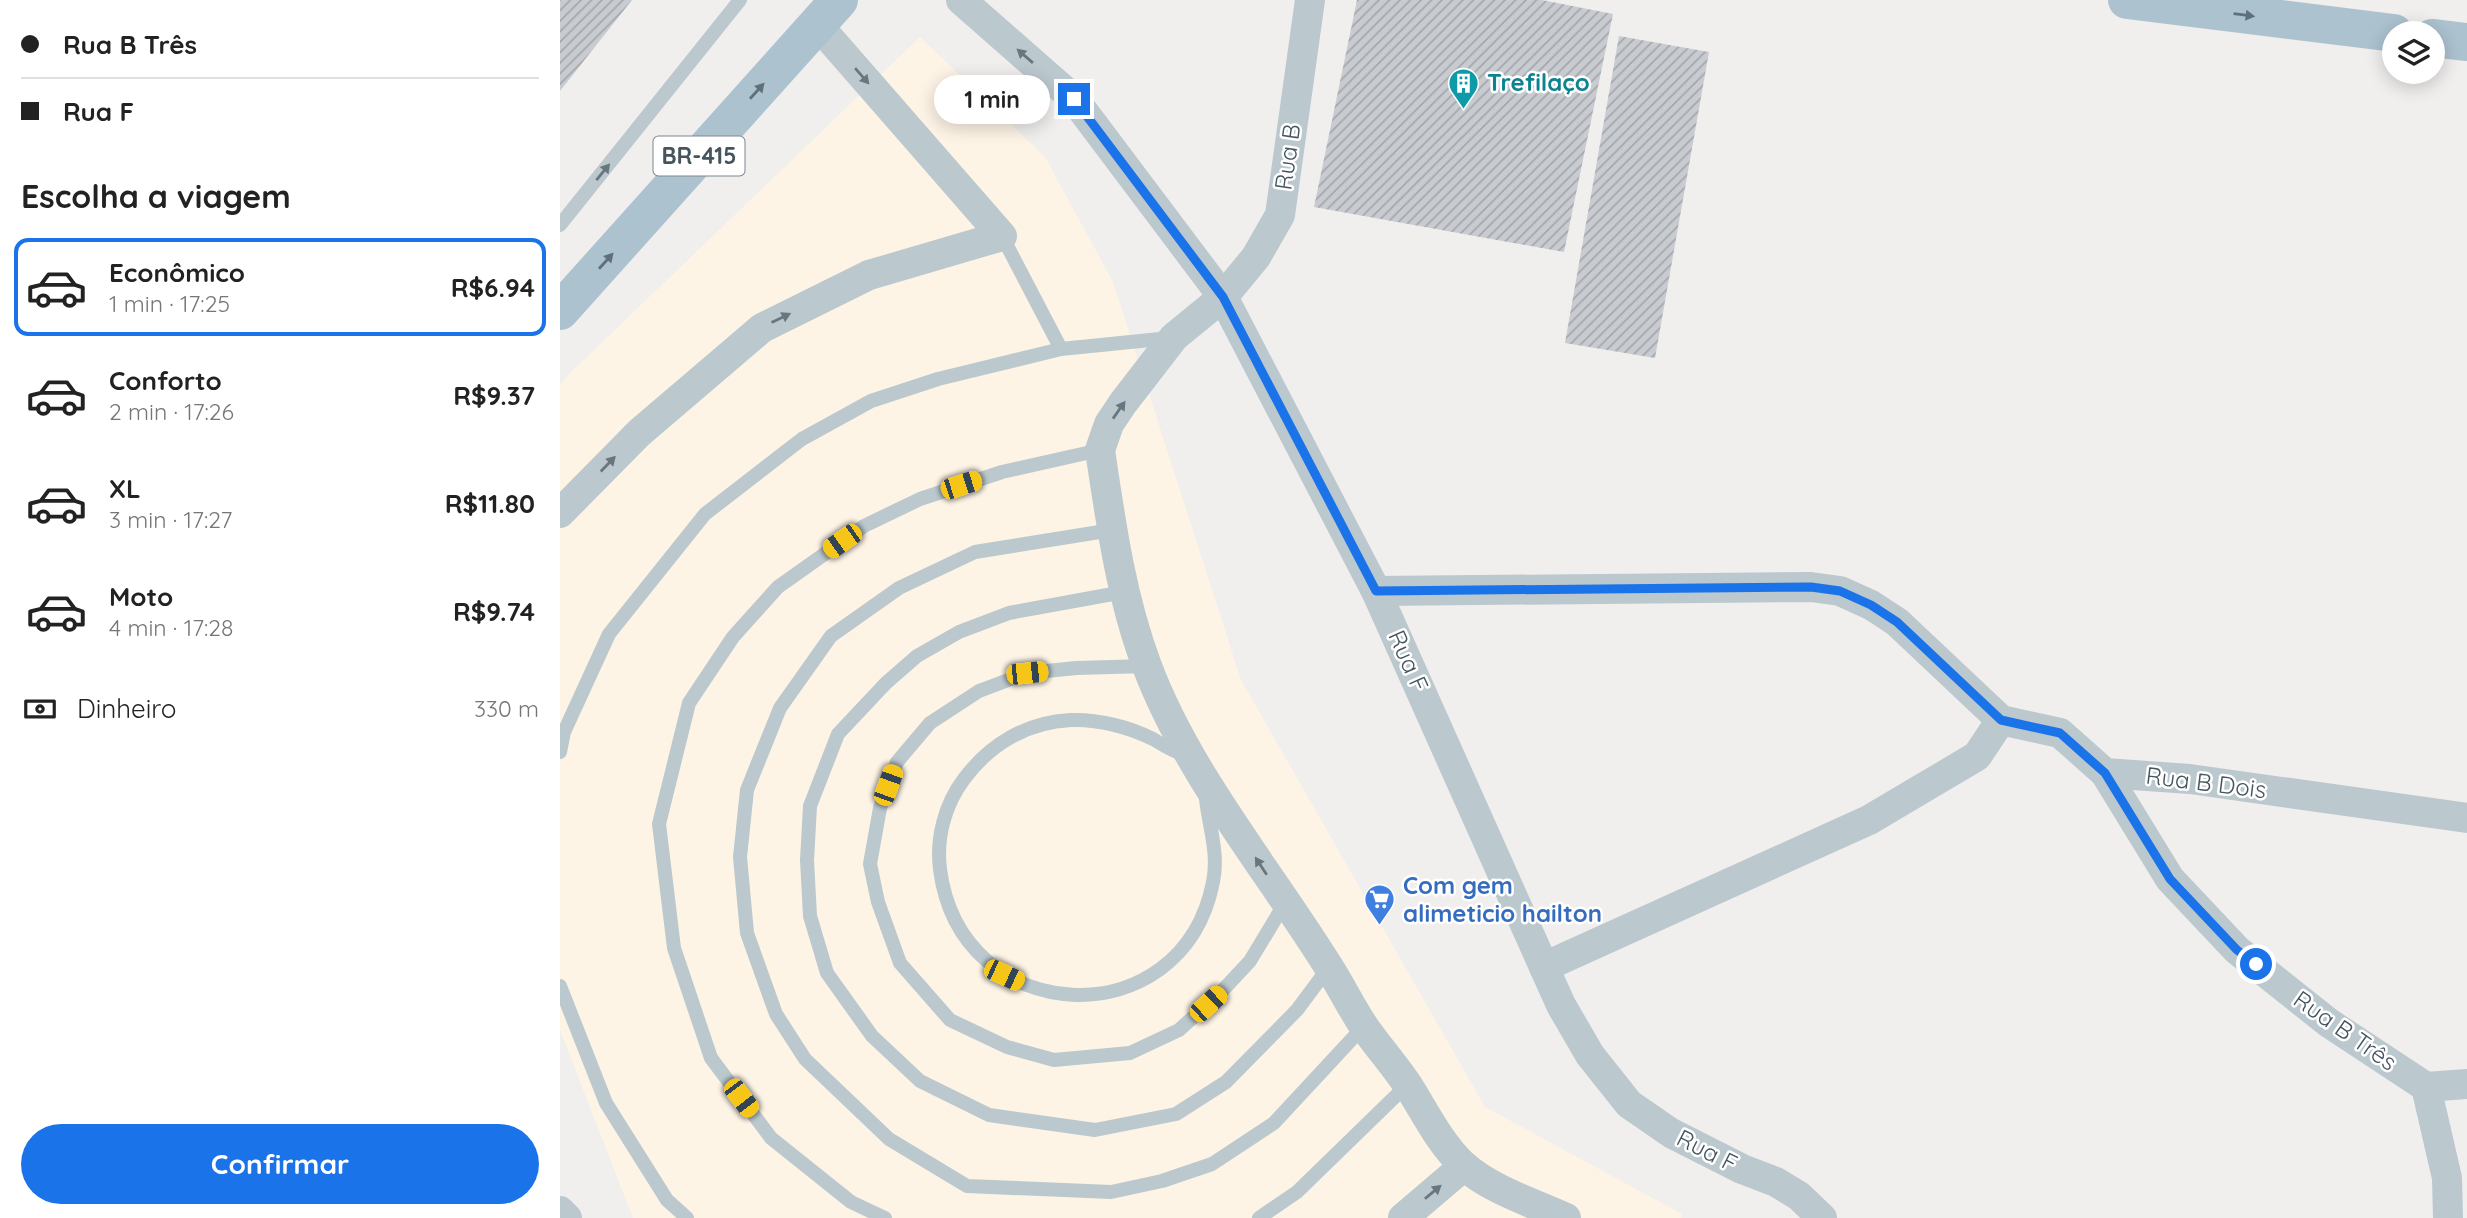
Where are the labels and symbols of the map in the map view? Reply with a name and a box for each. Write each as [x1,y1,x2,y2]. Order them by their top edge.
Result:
one-way arrow [2233,9,2255,20]
one-way arrow [1016,49,1033,64]
building icon: Trefilaço [1447,66,1481,110]
one-way arrow [854,67,869,84]
place label: Trefilaço [1487,67,1590,97]
callout: 1 min [934,74,1050,124]
one-way arrow [749,82,765,100]
route end [1058,83,1090,115]
street label: Rua B [1268,122,1306,192]
road number: BR-415 [654,136,744,176]
one-way arrow [595,163,610,181]
one-way arrow [597,252,613,269]
one-way arrow [771,313,791,324]
one-way arrow [1112,401,1126,419]
one-way arrow [599,456,615,473]
car [938,469,985,501]
car [819,520,866,562]
street label: Rua F [1382,625,1436,696]
car [1006,660,1049,686]
street label: Rua B Dois [2144,760,2268,804]
car [871,762,906,808]
one-way arrow [1255,856,1268,876]
place label: Com gem alimeticio hailton [1403,870,1602,928]
supermarket icon: Com gem alimeticio hailton [1363,883,1397,927]
route start [2240,948,2272,980]
car [981,957,1028,993]
car [1186,982,1231,1026]
street label: Rua B Três [2288,984,2403,1077]
car [720,1075,763,1121]
street label: Rua F [1672,1122,1743,1178]
one-way arrow [1425,1185,1442,1200]

